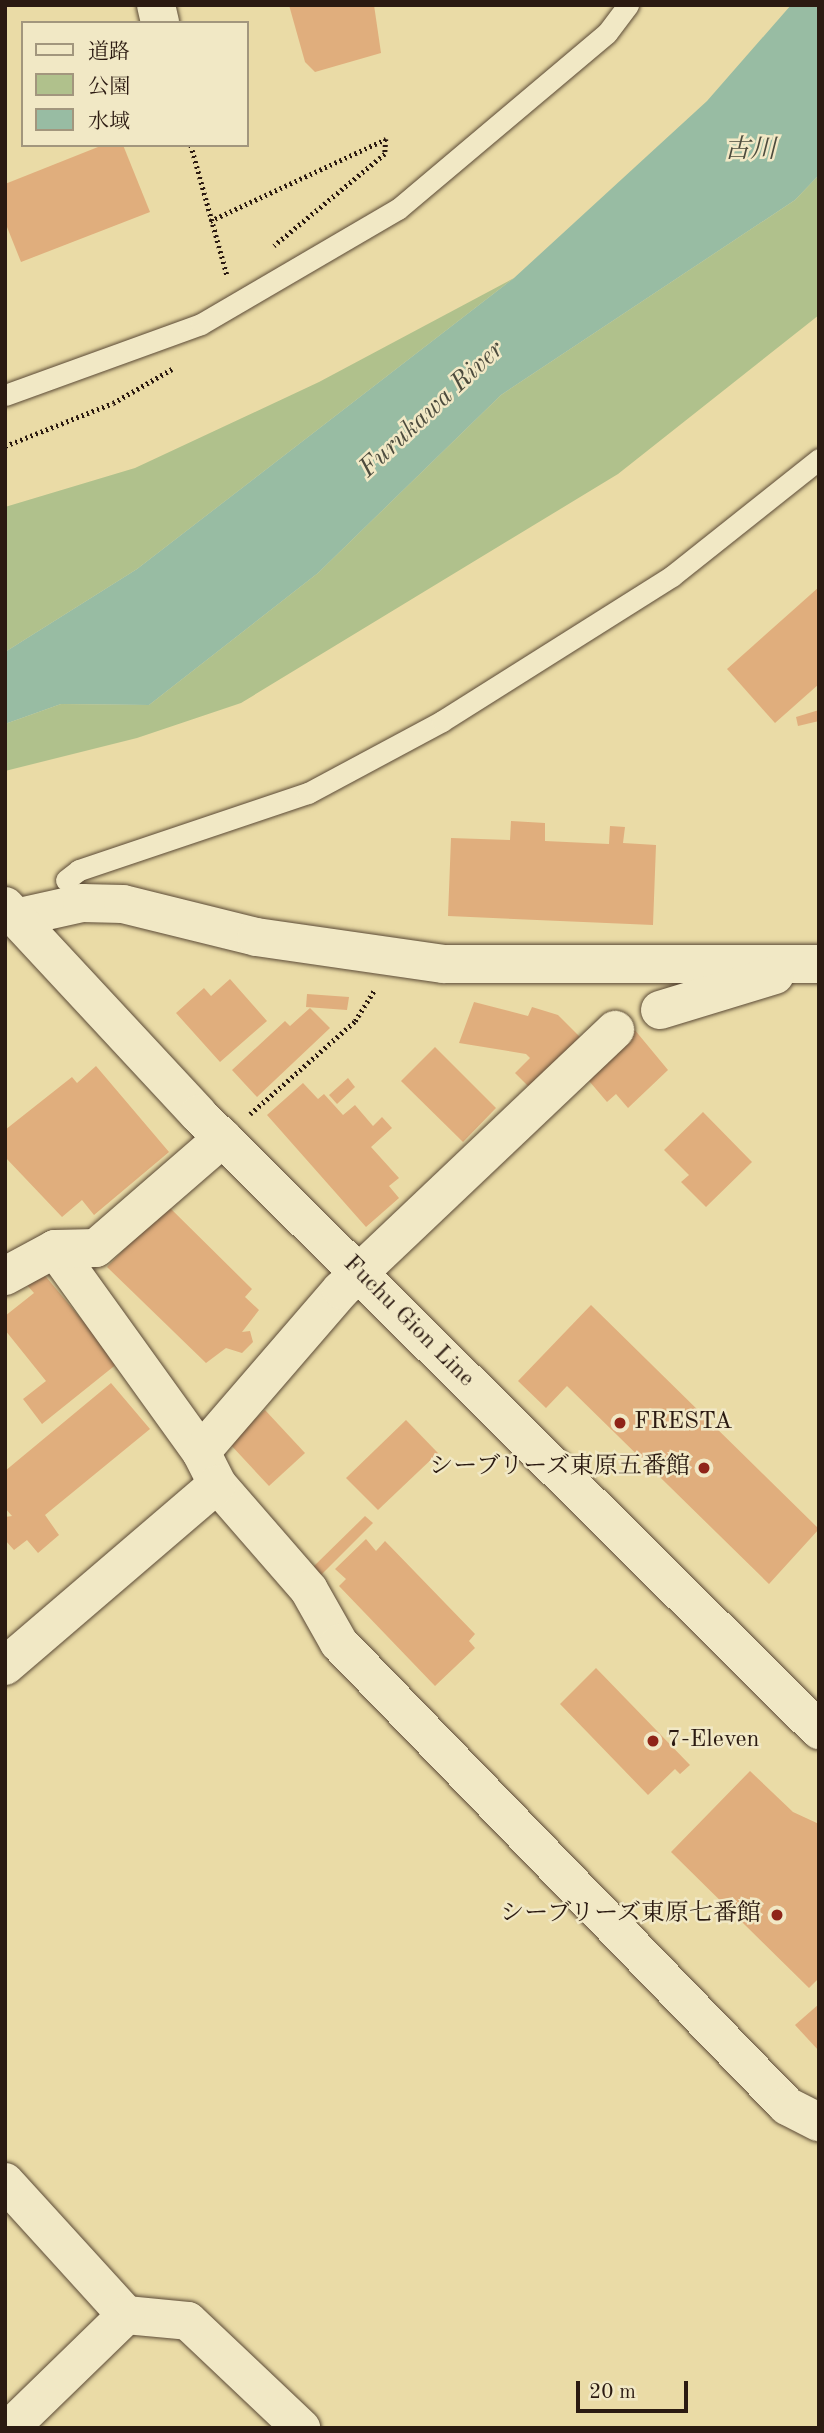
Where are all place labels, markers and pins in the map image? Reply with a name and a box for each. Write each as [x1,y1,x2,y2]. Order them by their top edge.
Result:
place label: FRESTA [634,1409,732,1437]
marker: FRESTA [612,1415,628,1431]
place label: シーブリーズ東原五番館 [426,1454,690,1482]
marker: シーブリーズ東原五番館 [696,1460,712,1476]
place label: 7-Eleven [667,1727,759,1755]
marker: 7-Eleven [645,1733,661,1749]
place label: シーブリーズ東原七番館 [497,1901,761,1929]
marker: シーブリーズ東原七番館 [767,1905,787,1925]

